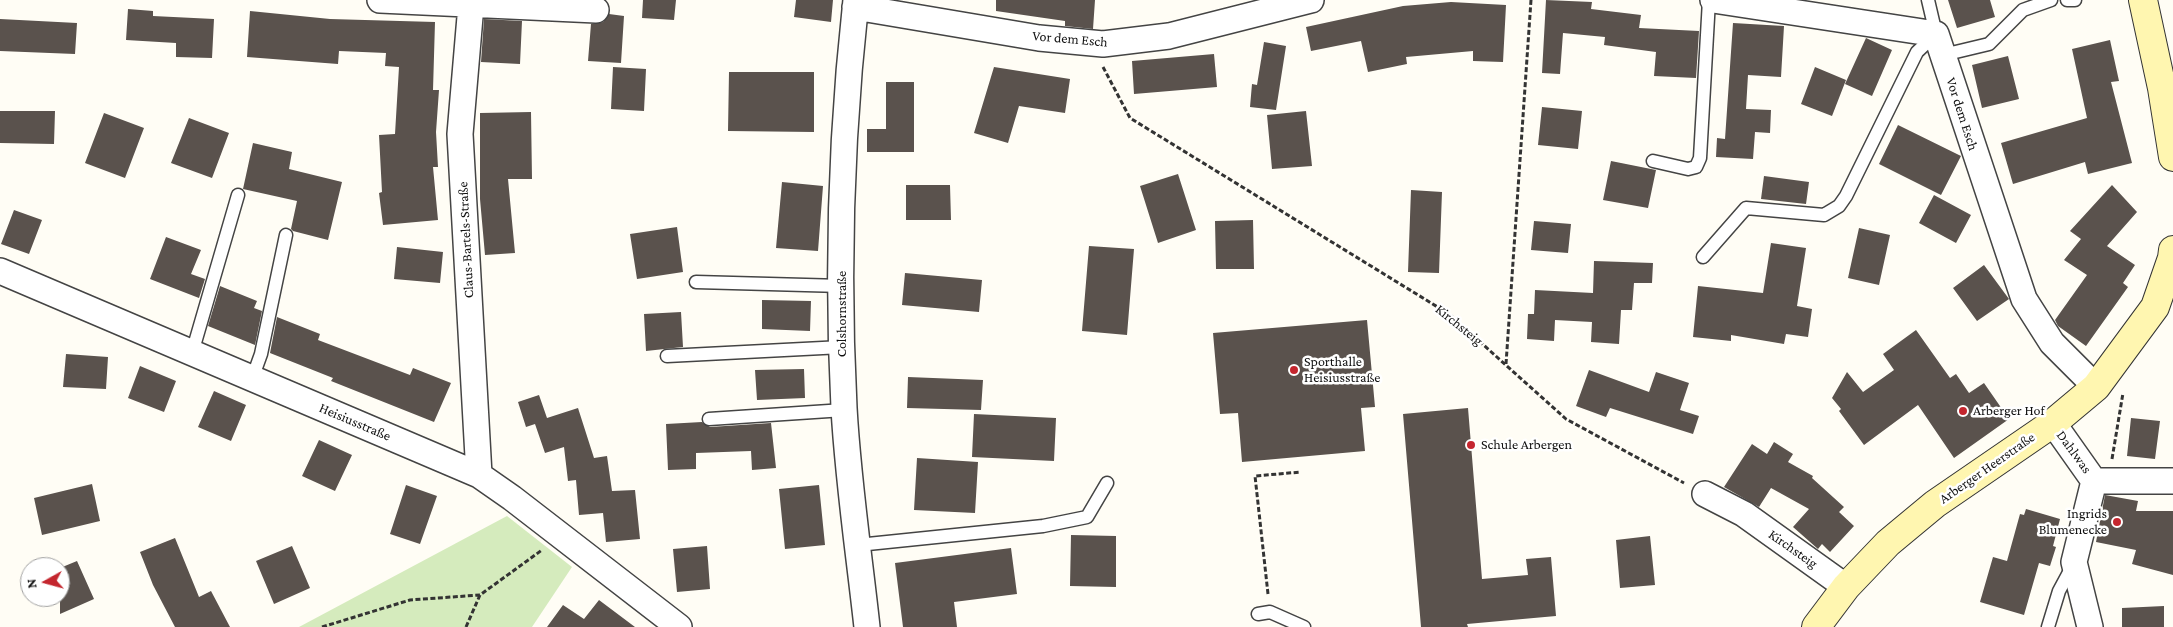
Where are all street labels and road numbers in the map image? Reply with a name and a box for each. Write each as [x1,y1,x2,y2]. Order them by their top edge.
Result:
street label: Vor dem Esch [1032,27,1108,51]
street label: Vor dem Esch [1942,75,1982,153]
street label: Claus-Bartels-Straße [455,181,477,299]
street label: Colshornstraße [834,271,850,357]
street label: Kirchsteig [1432,301,1486,349]
street label: Heisiusstraße [317,399,393,445]
street label: Dahlwas [2053,427,2095,477]
street label: Arberger Heerstraße [1936,429,2038,507]
street label: Kirchsteig [1765,526,1821,572]

